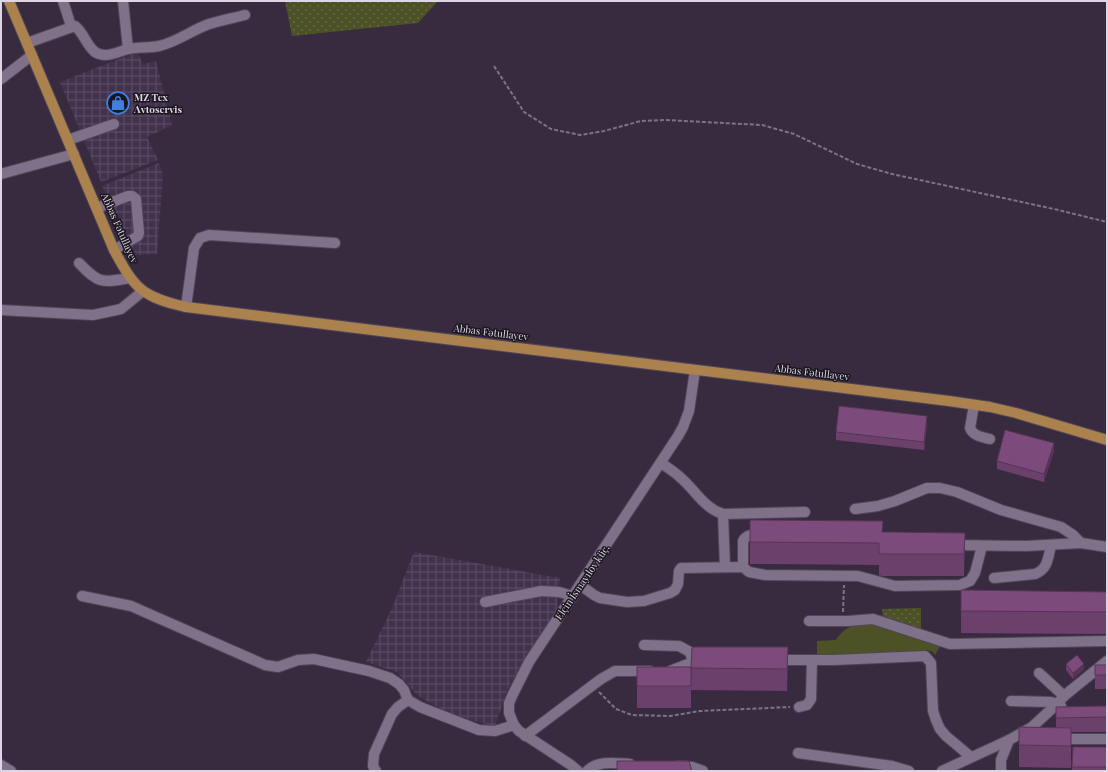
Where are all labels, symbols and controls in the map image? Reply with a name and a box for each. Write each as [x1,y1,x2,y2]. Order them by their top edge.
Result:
shop icon: MZ Tex Avtoservis [105,90,131,116]
place label: MZ Tex Avtoservis [133,90,182,116]
street label: Abbas Fətullayev [98,190,142,265]
street label: Abbas Fətullayev [452,320,529,344]
street label: Abbas Fətullayev [773,360,850,384]
street label: Elçin İsmayılov küç. [551,541,613,623]

